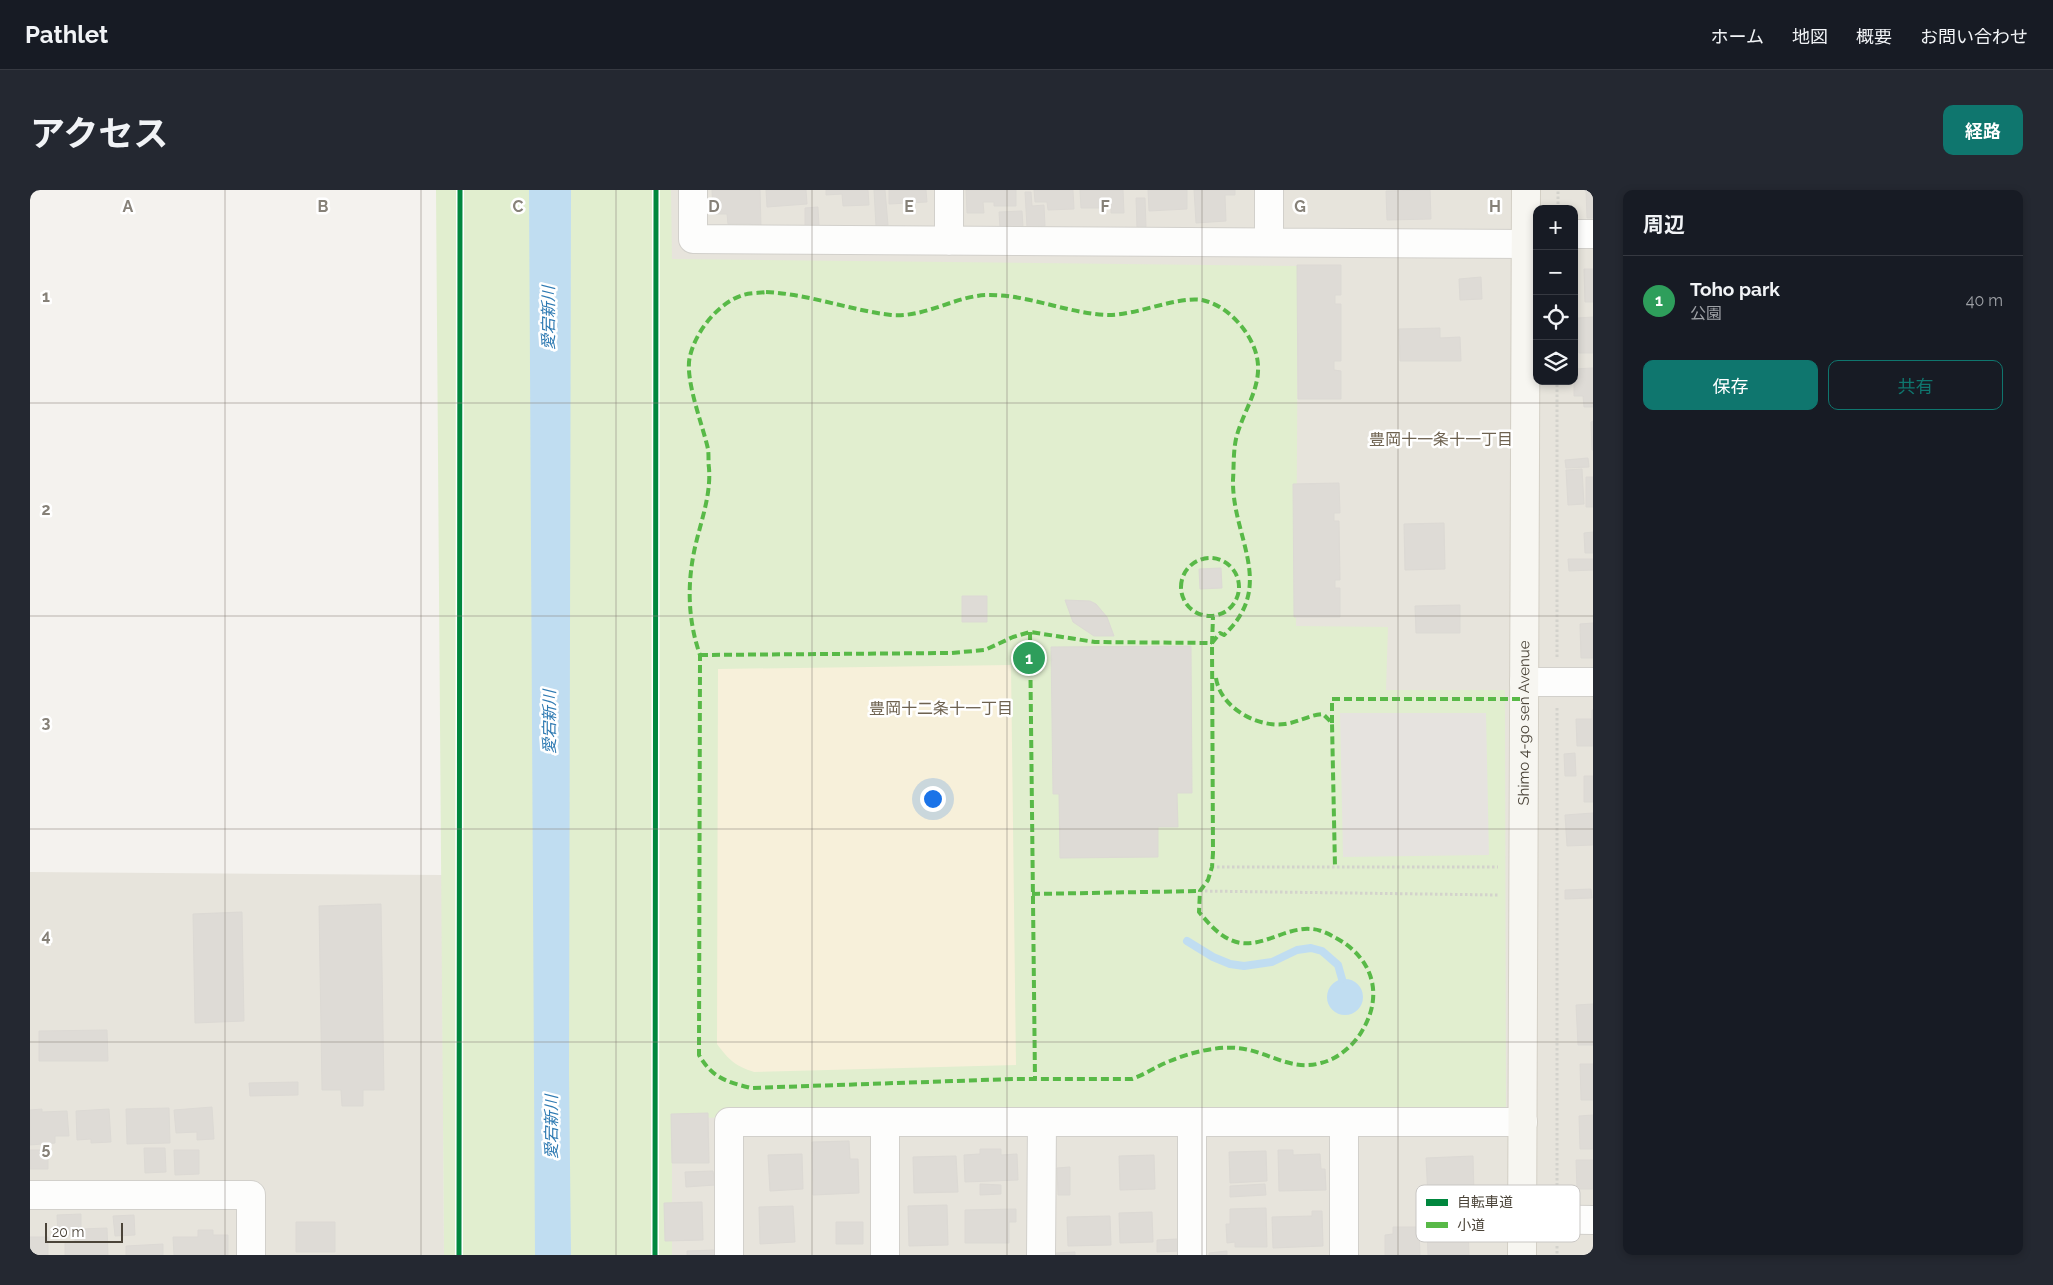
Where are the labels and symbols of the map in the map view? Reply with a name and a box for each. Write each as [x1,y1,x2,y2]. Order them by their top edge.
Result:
text: A [123,197,134,216]
text: B [318,197,329,216]
text: C [513,197,524,216]
text: D [708,197,720,216]
text: E [904,197,914,216]
text: F [1100,197,1110,216]
text: G [1294,197,1306,216]
text: H [1489,197,1501,216]
water label: 愛宕新川 [539,284,558,350]
text: 1 [42,287,50,306]
district label: 豊岡十一条十一丁目 [1369,430,1513,449]
text: 2 [41,500,51,519]
pin: 1 [1013,639,1045,677]
street label: Shimo 4-go sen Avenue [1515,640,1533,806]
water label: 愛宕新川 [540,688,559,754]
district label: 豊岡十二条十一丁目 [869,699,1013,718]
text: 3 [42,713,51,732]
your location [920,786,946,812]
text: 4 [41,926,51,945]
water label: 愛宕新川 [542,1093,561,1159]
text: 5 [42,1139,51,1158]
legend [1416,1185,1580,1242]
text: 自転車道 [1457,1194,1513,1210]
text: 小道 [1457,1217,1485,1233]
scale bar [45,1220,122,1243]

